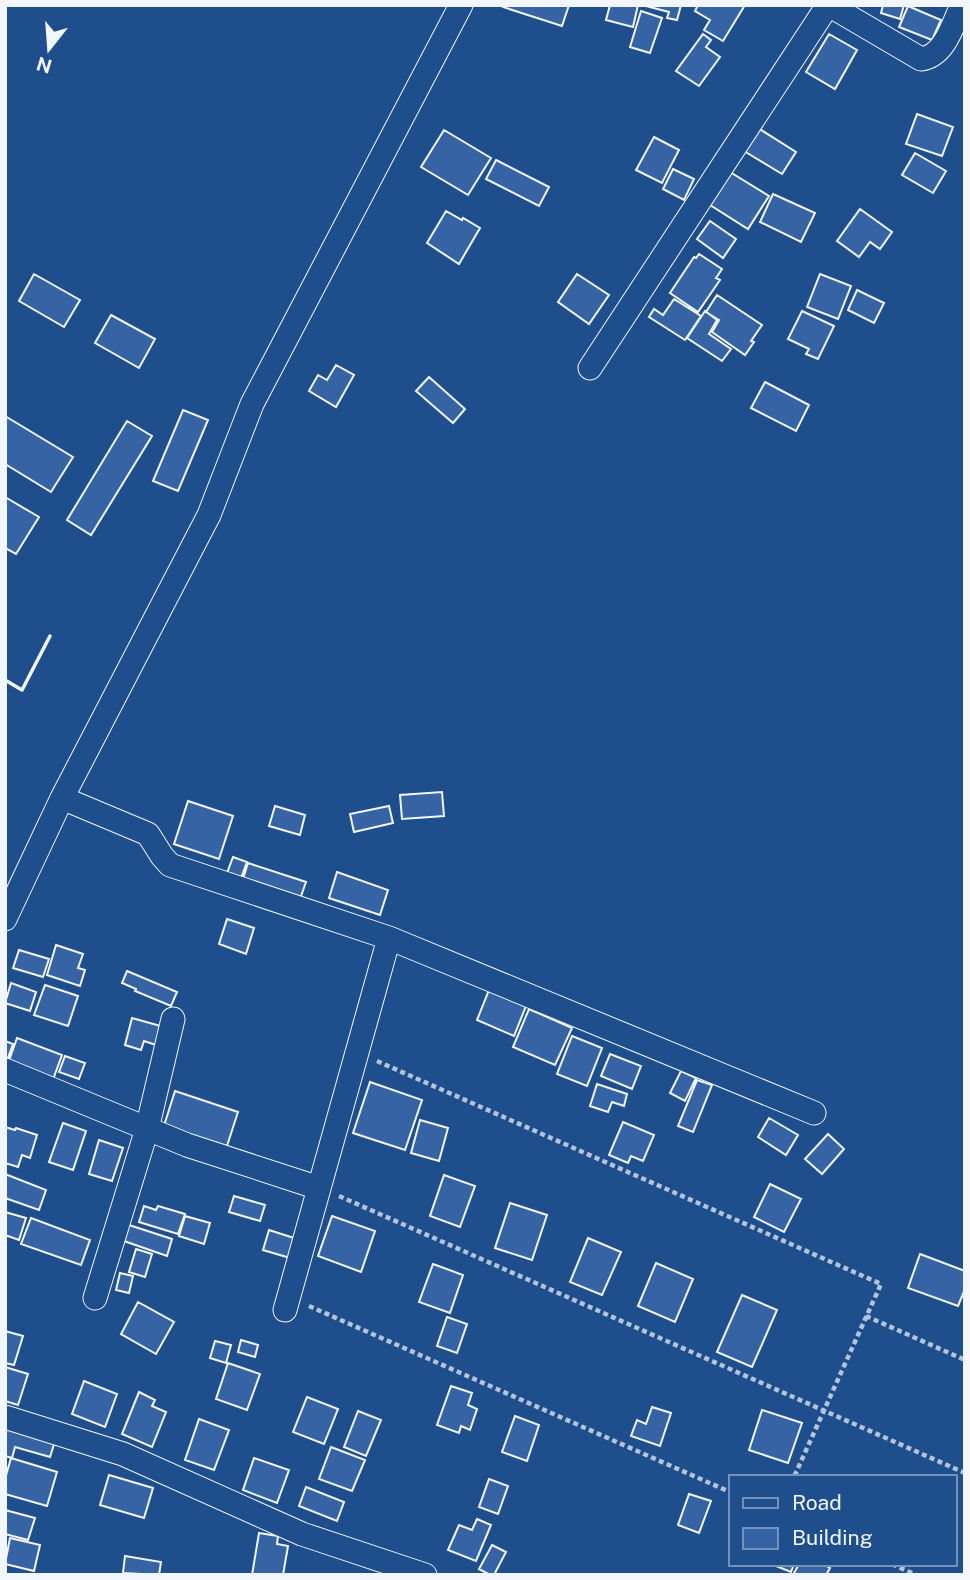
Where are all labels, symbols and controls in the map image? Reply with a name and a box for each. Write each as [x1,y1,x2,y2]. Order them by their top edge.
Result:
north arrow [14,14,84,84]
text: N [34,53,54,78]
legend [729,1475,956,1566]
text: Road [792,1490,842,1515]
text: Building [792,1525,873,1550]

